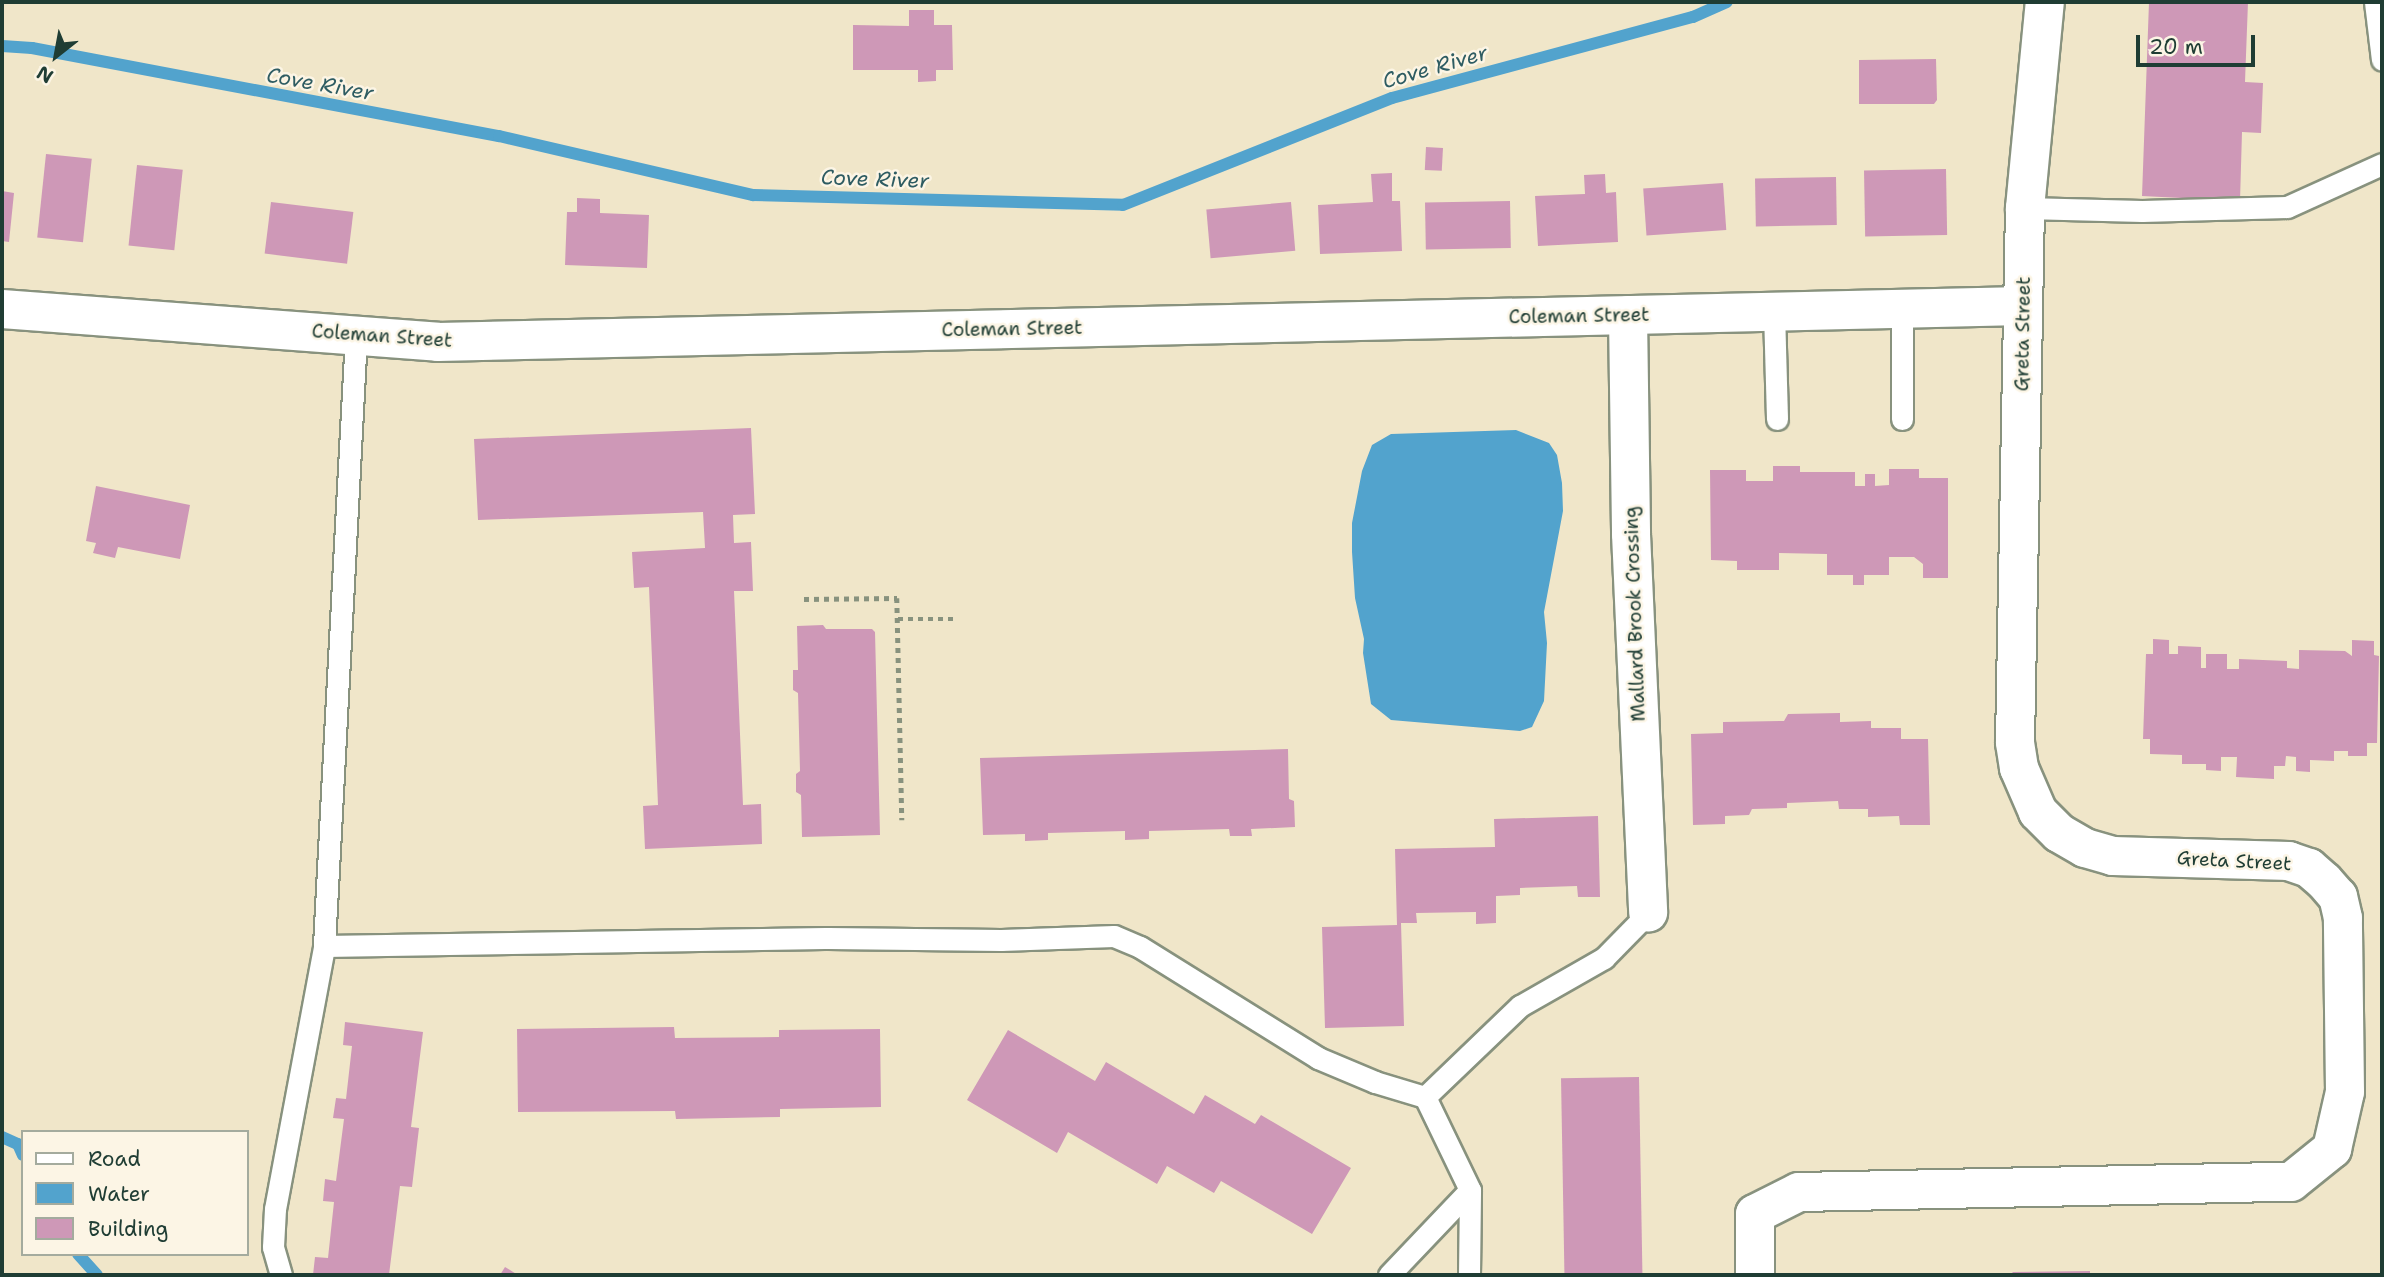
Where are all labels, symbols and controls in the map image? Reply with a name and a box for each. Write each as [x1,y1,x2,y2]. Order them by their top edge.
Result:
north arrow [21,21,91,91]
scale bar [2139,21,2258,65]
text: 20 m [2149,33,2203,61]
water label: Cove River [1379,40,1491,94]
text: N [32,60,58,89]
water label: Cove River [264,62,376,106]
water label: Cove River [820,165,930,193]
street label: Greta Street [2011,276,2035,392]
street label: Coleman Street [1508,303,1650,329]
street label: Coleman Street [941,316,1083,342]
street label: Coleman Street [311,320,453,352]
street label: Mallard Brook Crossing [1620,506,1650,722]
street label: Greta Street [2176,847,2292,875]
legend [21,1130,248,1256]
text: Road [88,1145,141,1173]
text: Water [88,1180,150,1208]
text: Building [88,1215,168,1243]

